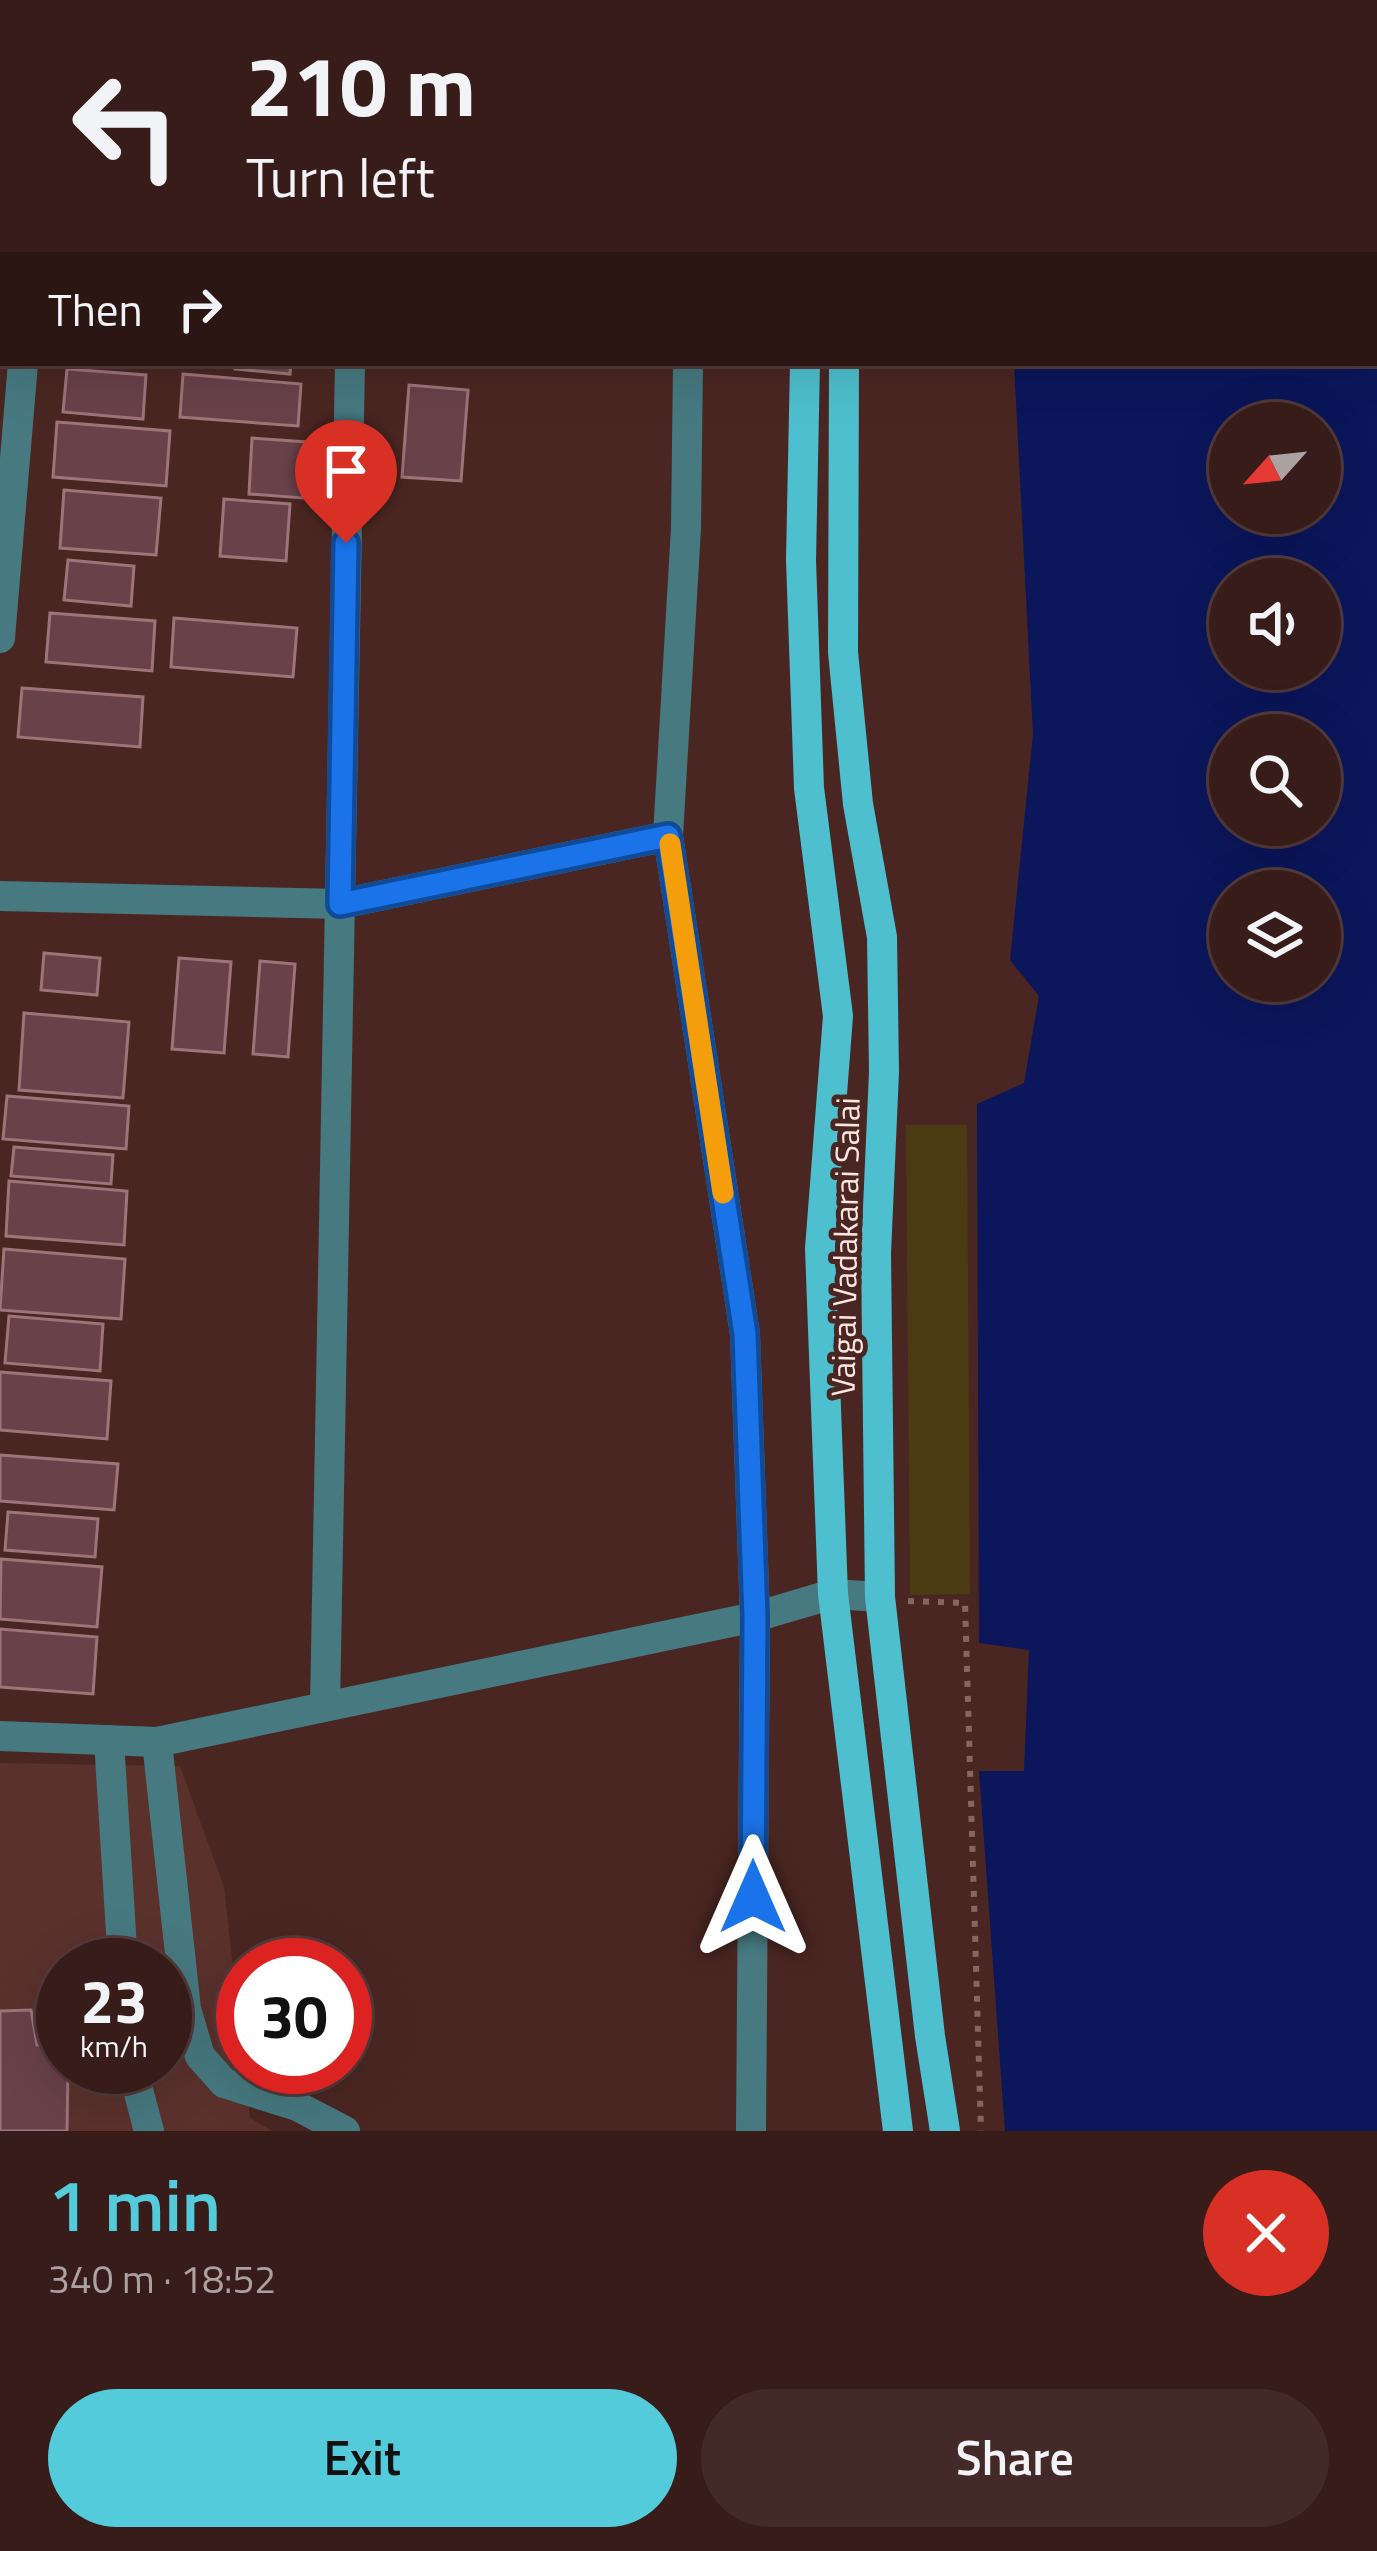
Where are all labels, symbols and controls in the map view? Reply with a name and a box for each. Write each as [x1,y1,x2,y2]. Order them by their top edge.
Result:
text: 210 m [246,21,476,149]
icon: left [48,48,204,204]
text: Turn left [246,136,435,218]
text: Then [48,275,143,343]
icon: right [167,276,233,342]
north arrow [1209,402,1341,534]
map controls [1209,402,1341,1002]
pin [295,420,397,543]
icon: arrive [313,438,379,504]
button: sound [1209,558,1341,690]
button: search [1209,714,1341,846]
button: layers [1209,870,1341,1002]
street label: Vaigai Vadakarai Salai [817,1097,873,1397]
position arrow [690,1834,816,1960]
speed limit sign: 30 [216,1938,372,2094]
text: 23 [80,1955,148,2046]
text: km/h [80,2023,148,2069]
text: 1 min [48,2149,221,2259]
button: close [1203,2170,1329,2296]
text: 340 m · 18:52 [48,2249,276,2308]
button: Exit [48,2389,677,2527]
button: Share [701,2389,1329,2527]

